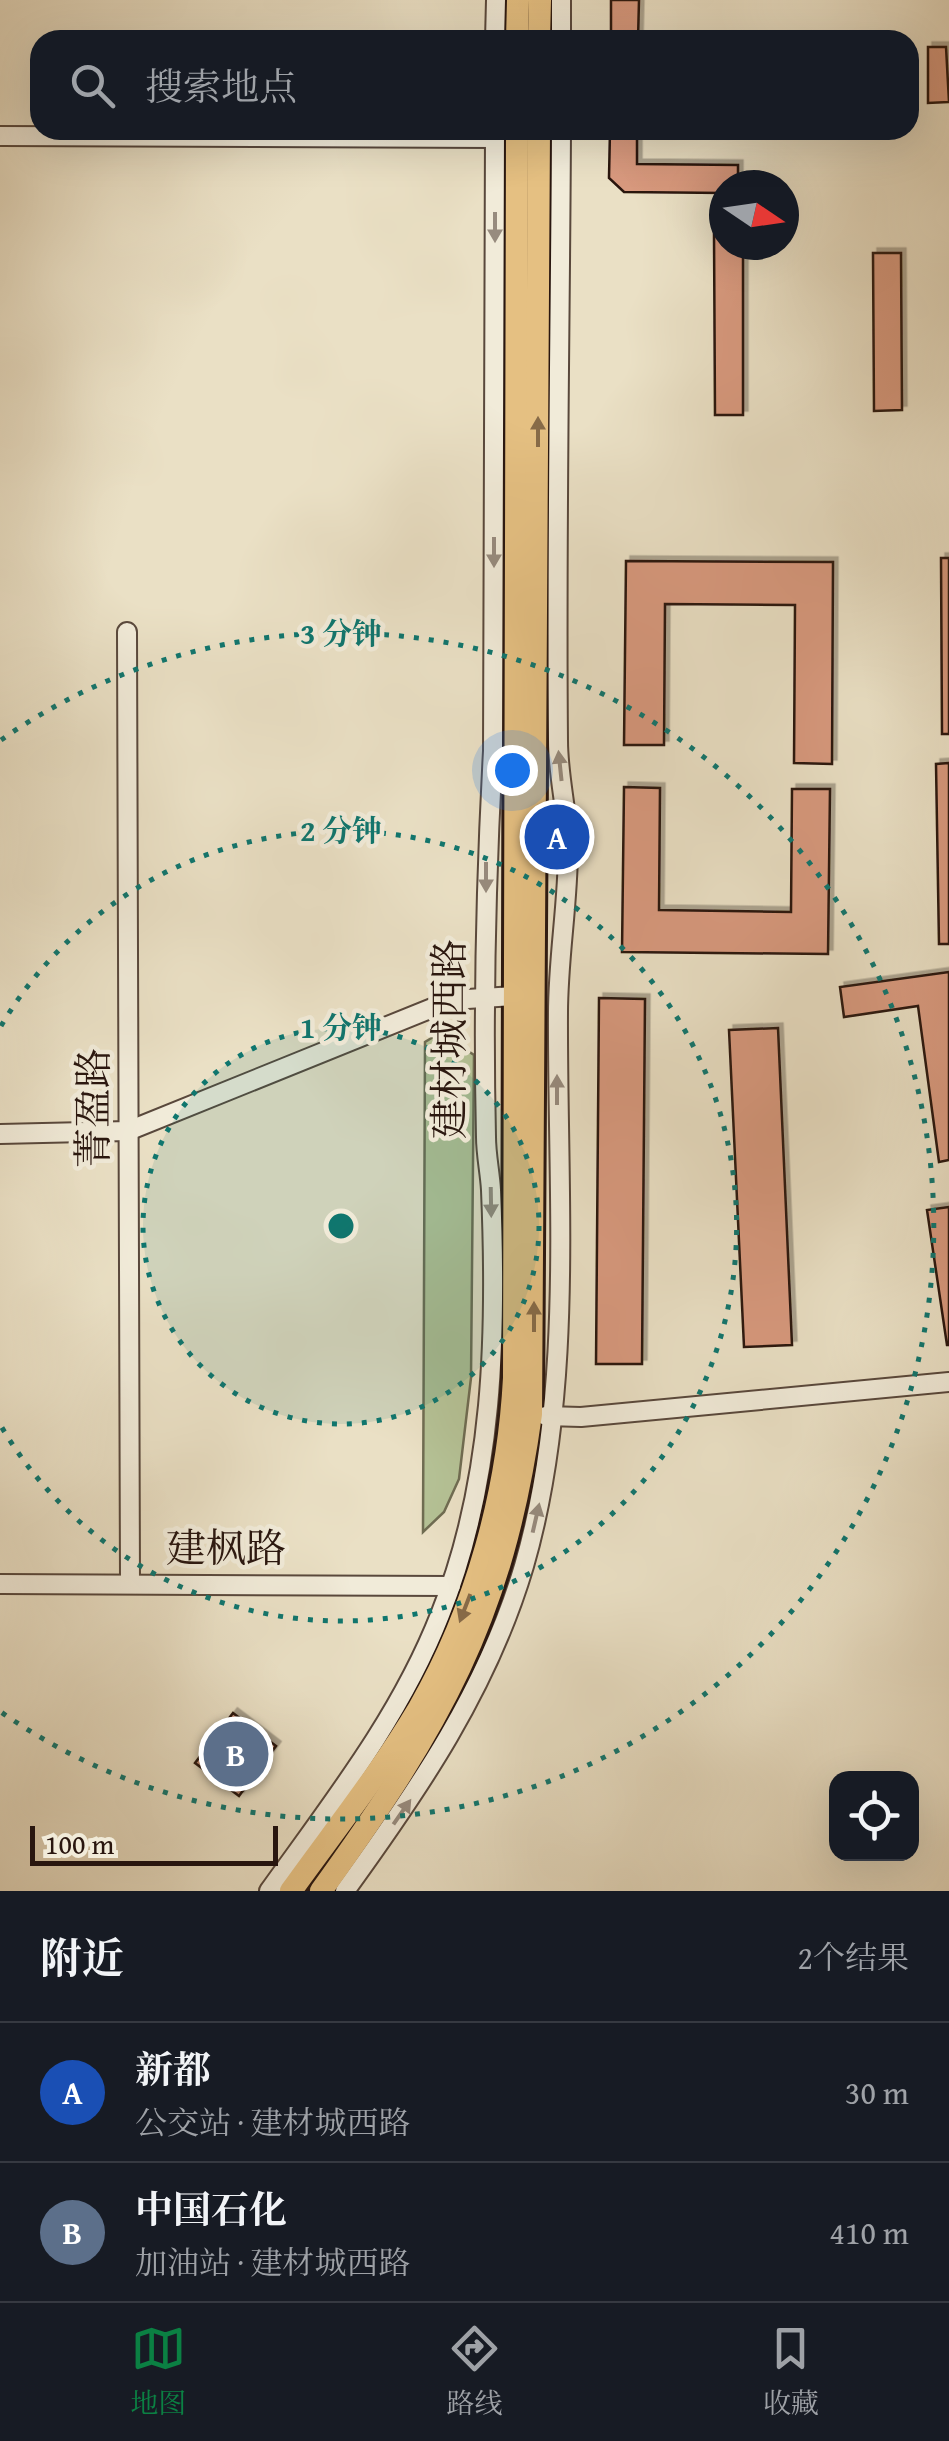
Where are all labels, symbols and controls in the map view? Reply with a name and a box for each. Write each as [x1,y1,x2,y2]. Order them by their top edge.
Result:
search box [30,30,919,140]
icon: search [65,58,120,113]
text: 搜索地点 [145,58,297,114]
north arrow [709,170,799,260]
one-way arrow [487,212,503,244]
one-way arrow [530,415,546,447]
one-way arrow [486,537,502,569]
text: 3 分钟 [300,611,382,655]
your location [487,745,538,796]
one-way arrow [552,750,568,782]
pin: A [524,800,590,874]
text: 2 分钟 [300,808,382,852]
one-way arrow [478,862,494,894]
street label: 建材城西路 [419,939,478,1139]
text: 1 分钟 [300,1005,382,1049]
street label: 菁盈路 [63,1048,122,1168]
one-way arrow [549,1073,565,1105]
one-way arrow [483,1186,499,1218]
centre of rings [323,1208,359,1244]
one-way arrow [526,1300,542,1332]
one-way arrow [529,1502,544,1533]
street label: 建枫路 [166,1518,286,1577]
one-way arrow [457,1593,472,1623]
pin: B [204,1716,268,1792]
map controls [829,1771,919,1861]
button: locate [829,1771,919,1861]
one-way arrow [392,1799,411,1825]
scale bar [30,1821,278,1866]
text: 100 m [45,1823,114,1864]
text: 附近 [40,1927,124,1988]
text: 2个结果 [798,1934,909,1981]
text: 新都 [135,2041,211,2097]
text: A [62,2069,83,2116]
text: 30 m [845,2069,909,2116]
text: 公交站 · 建材城西路 [135,2099,410,2146]
text: 中国石化 [135,2181,287,2237]
text: B [63,2209,82,2256]
text: 410 m [830,2209,909,2256]
text: 加油站 · 建材城西路 [135,2239,410,2286]
tab: 地图 [130,2321,186,2423]
tab: 路线 [446,2321,503,2423]
tab: 收藏 [763,2321,819,2423]

